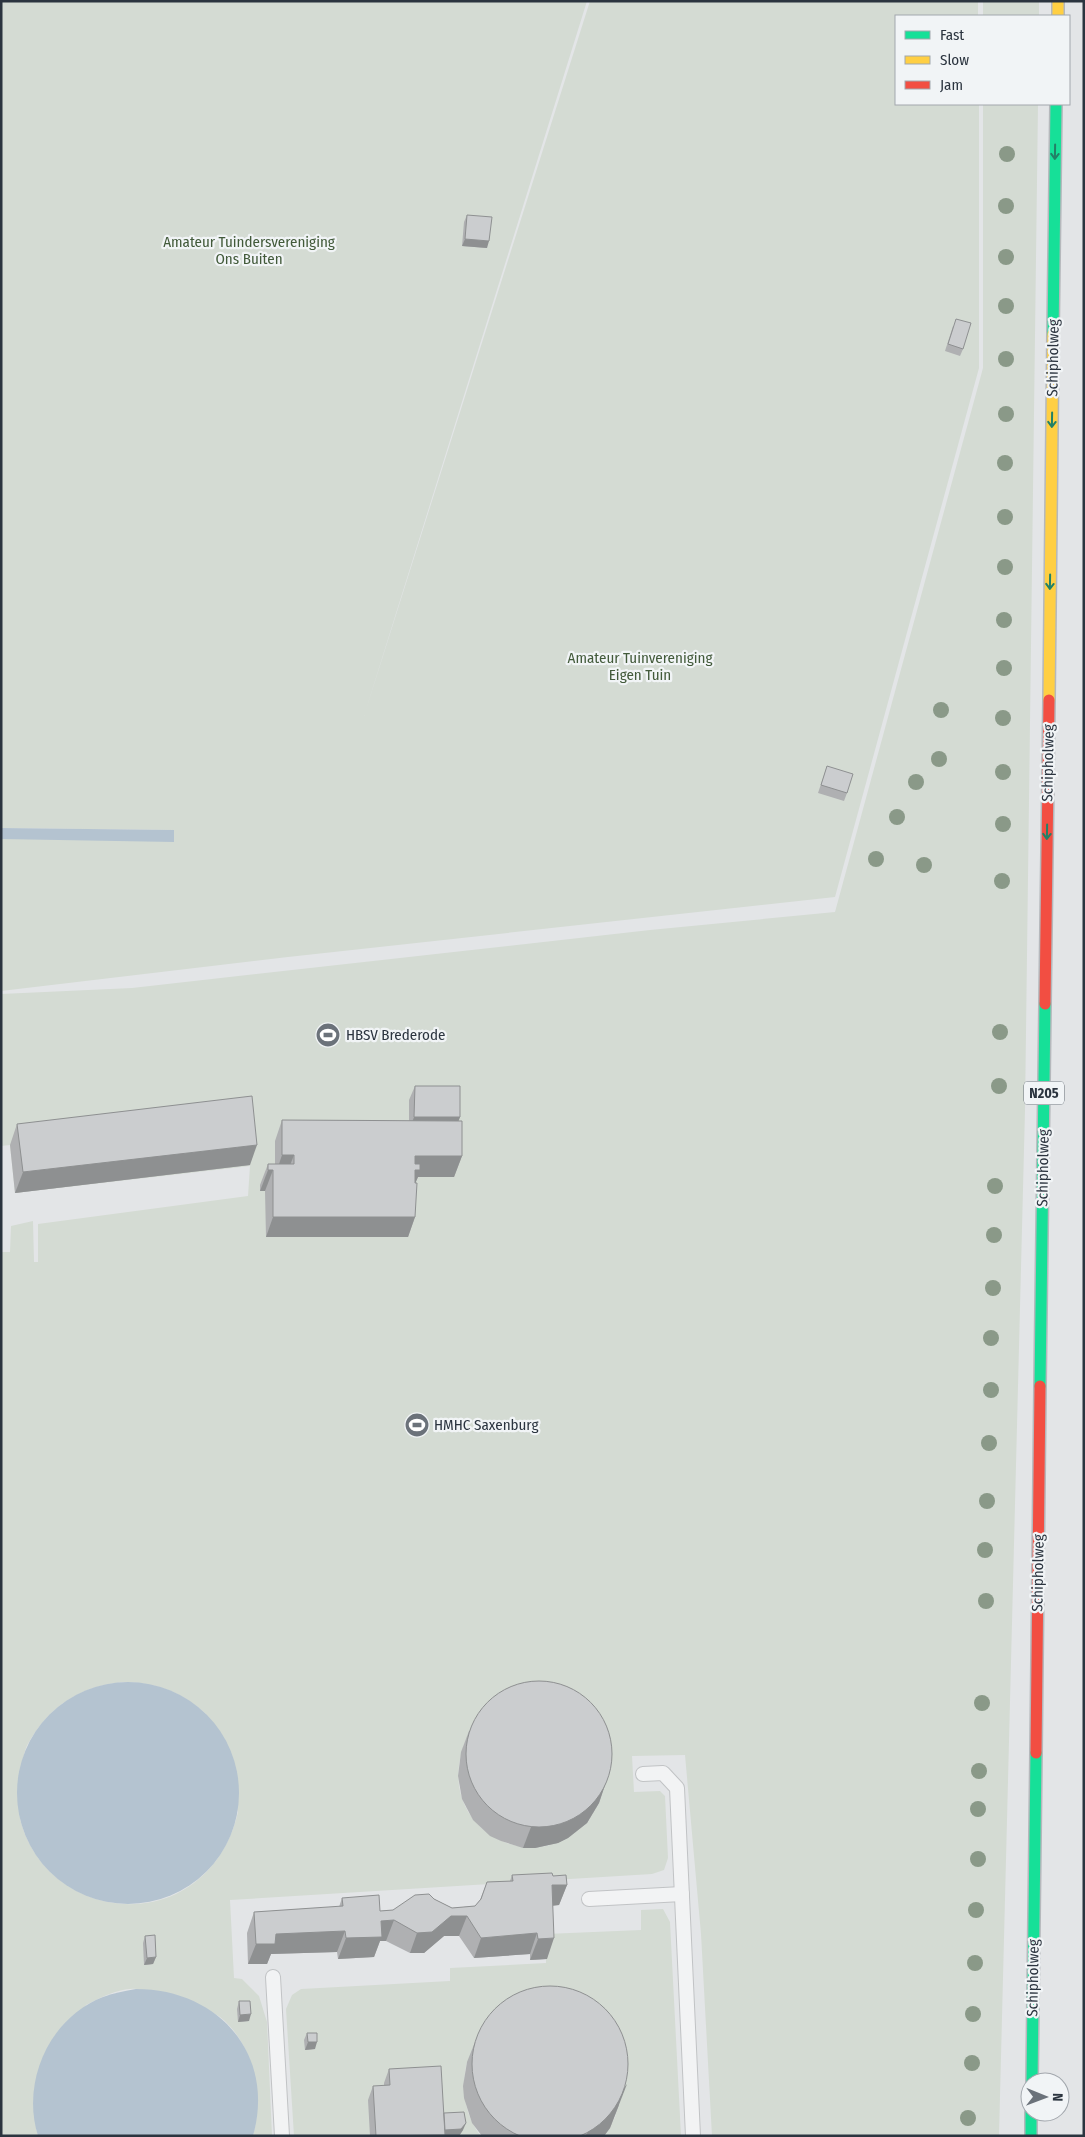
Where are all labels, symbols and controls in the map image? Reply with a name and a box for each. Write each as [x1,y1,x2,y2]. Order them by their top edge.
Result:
legend [895,15,1070,105]
text: Fast [940,26,964,44]
text: Slow [940,51,969,69]
text: Jam [940,76,963,94]
one-way arrow [1051,144,1060,160]
park label: Amateur Tuindersvereniging Ons Buiten [163,233,335,268]
street label: Schipholweg [1043,319,1063,397]
one-way arrow [1047,412,1057,428]
one-way arrow [1045,574,1055,590]
park label: Amateur Tuinvereniging Eigen Tuin [568,649,712,684]
street label: Schipholweg [1038,724,1058,802]
one-way arrow [1042,824,1052,840]
sports icon: HBSV Brederode [315,1022,341,1048]
place label: HBSV Brederode [346,1026,445,1044]
road number: N205 [1024,1082,1064,1104]
street label: Schipholweg [1033,1129,1053,1207]
sports icon: HMHC Saxenburg [404,1412,430,1438]
place label: HMHC Saxenburg [434,1416,538,1434]
street label: Schipholweg [1028,1534,1048,1612]
street label: Schipholweg [1023,1939,1043,2017]
north arrow [1020,2072,1070,2122]
text: N [1049,2093,1066,2102]

